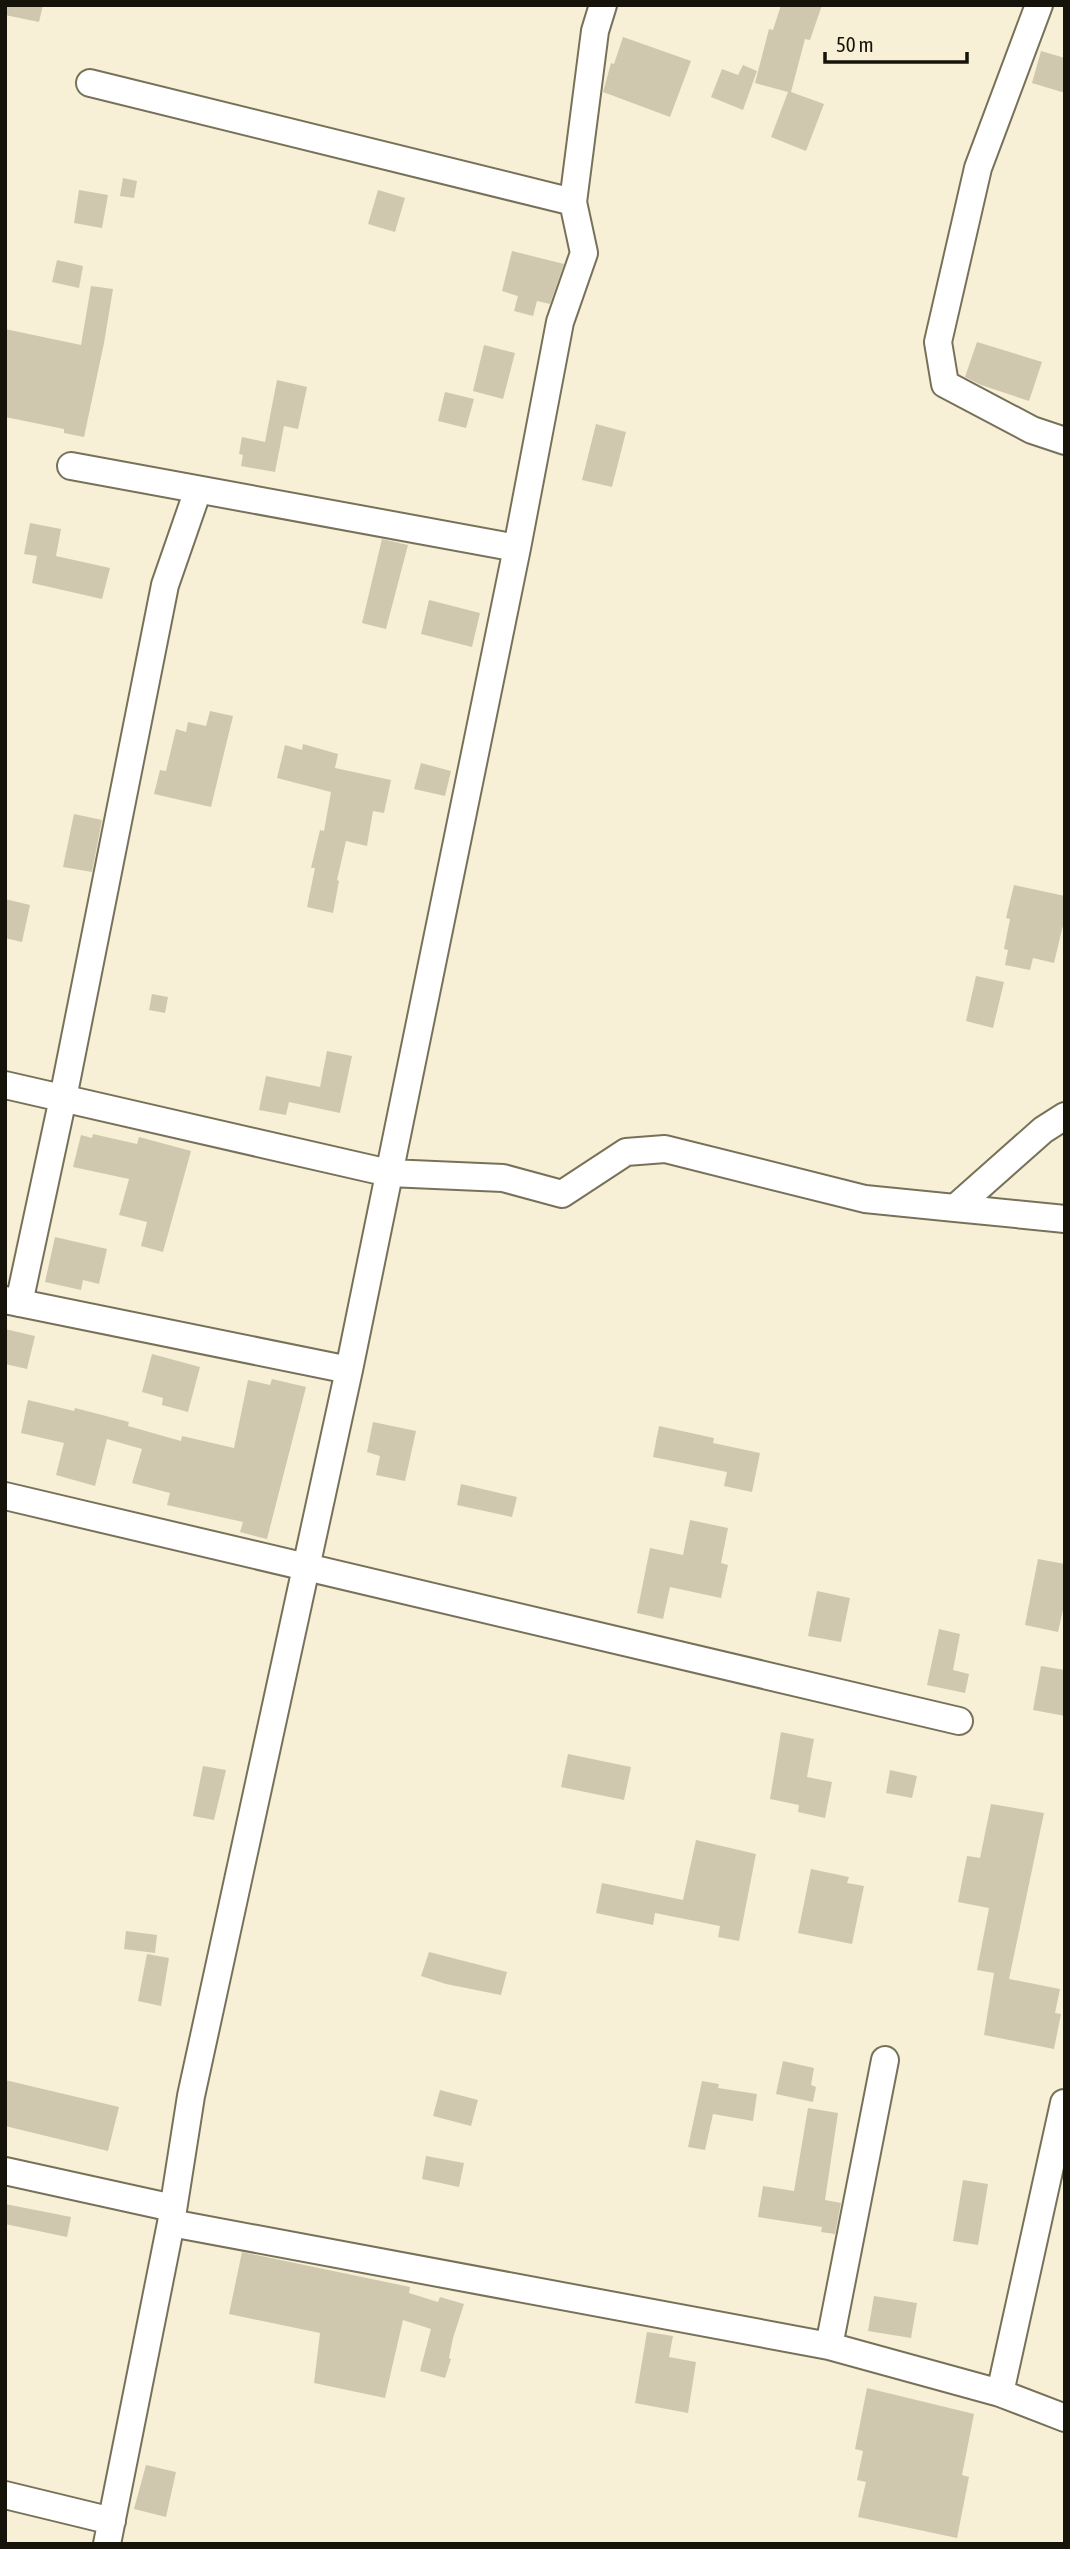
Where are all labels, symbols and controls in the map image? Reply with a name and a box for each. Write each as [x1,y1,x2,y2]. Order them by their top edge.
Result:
scale bar [825,21,967,65]
text: 50 m [836,32,874,56]

